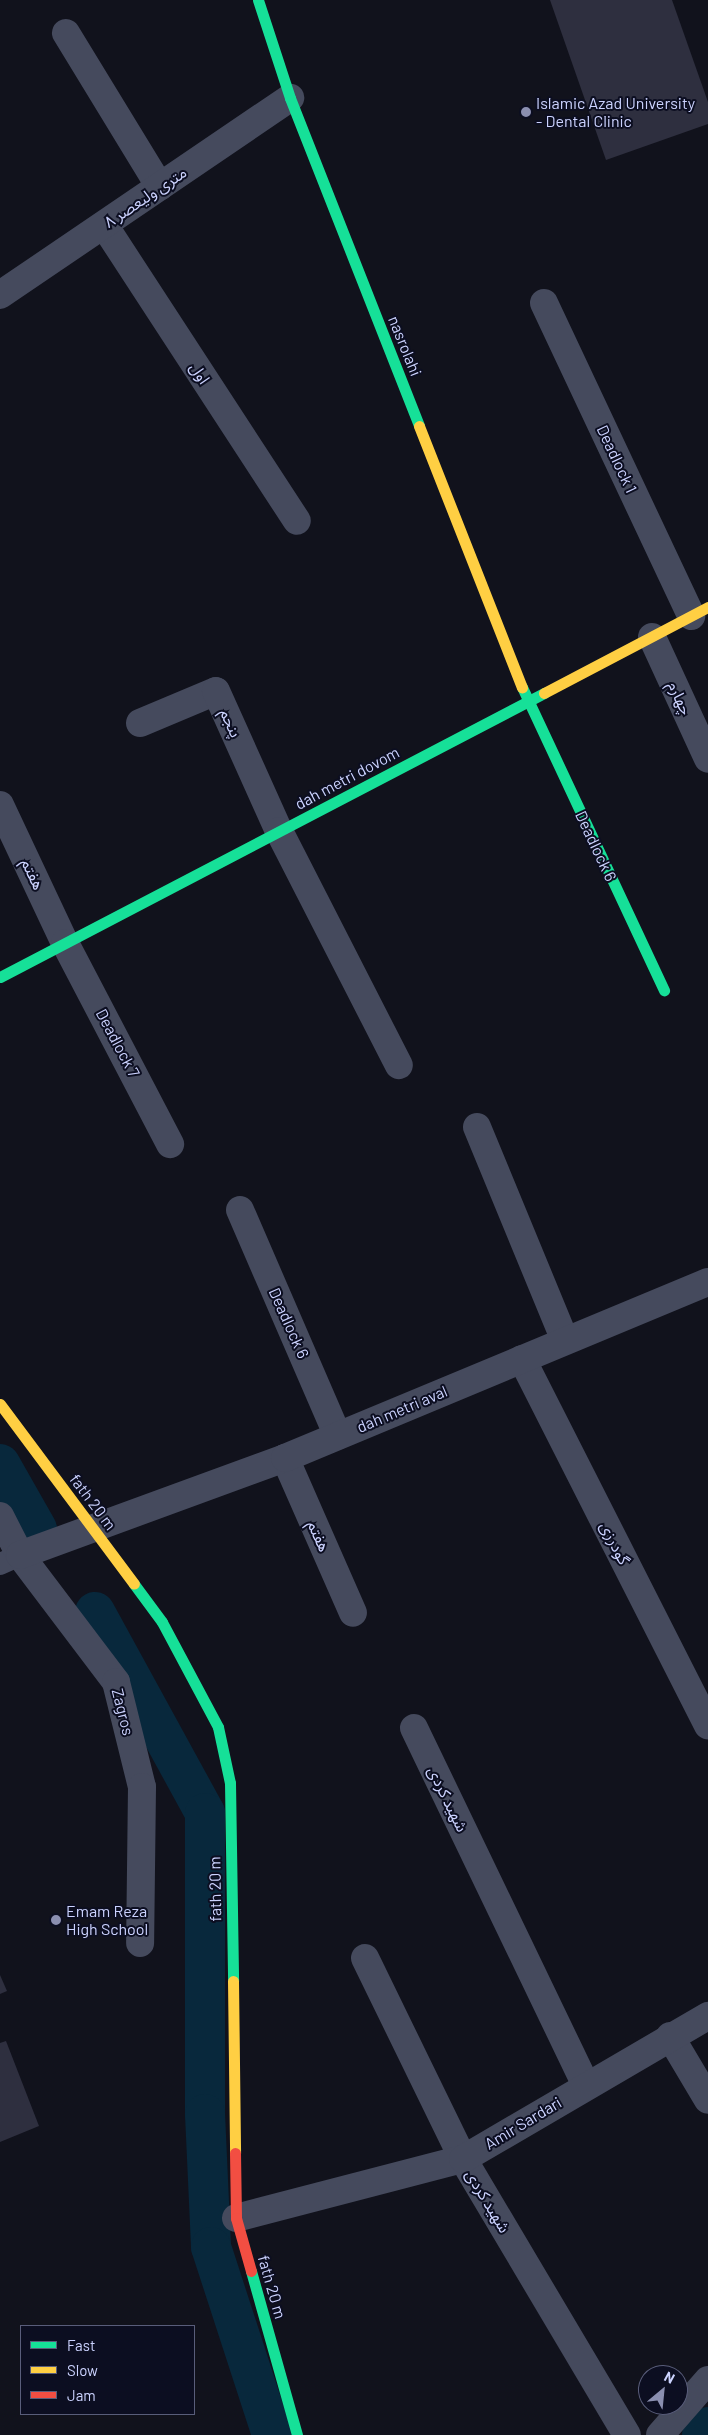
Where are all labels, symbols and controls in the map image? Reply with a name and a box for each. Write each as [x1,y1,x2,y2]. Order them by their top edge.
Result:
place label: Islamic Azad University - Dental Clinic [536,93,695,131]
marker: Islamic Azad University - Dental Clinic [520,106,532,118]
street label: ۸ متری ولیعصر [100,162,190,232]
street label: nasrolahi [384,313,426,379]
street label: اول [186,359,214,387]
street label: Deadlock 1 [593,422,641,496]
street label: چهارم [664,678,696,718]
street label: پنجم [216,706,246,740]
street label: dah metri dovom [291,742,403,814]
street label: Deadlock 6 [571,808,621,884]
street label: هفتم [18,855,48,893]
street label: Deadlock 7 [92,1005,144,1081]
street label: Deadlock 6 [265,1285,313,1361]
street label: dah metri aval [354,1381,450,1437]
street label: fath 20 m [66,1470,120,1534]
street label: هفتم [304,1517,334,1555]
street label: گودرزی [596,1518,634,1568]
street label: Zagros [108,1687,138,1737]
street label: شهید کردی [424,1763,472,1835]
street label: fath 20 m [205,1856,225,1922]
place label: Emam Reza High School [66,1901,148,1939]
marker: Emam Reza High School [50,1914,62,1926]
street label: Amir Sardari [481,2093,565,2153]
street label: شهید کردی [462,2166,514,2236]
street label: fath 20 m [254,2253,290,2321]
legend [20,2325,195,2415]
text: Fast [67,2336,95,2354]
text: Slow [67,2361,98,2379]
north arrow [638,2365,688,2415]
text: N [662,2368,678,2387]
text: Jam [67,2386,96,2404]

